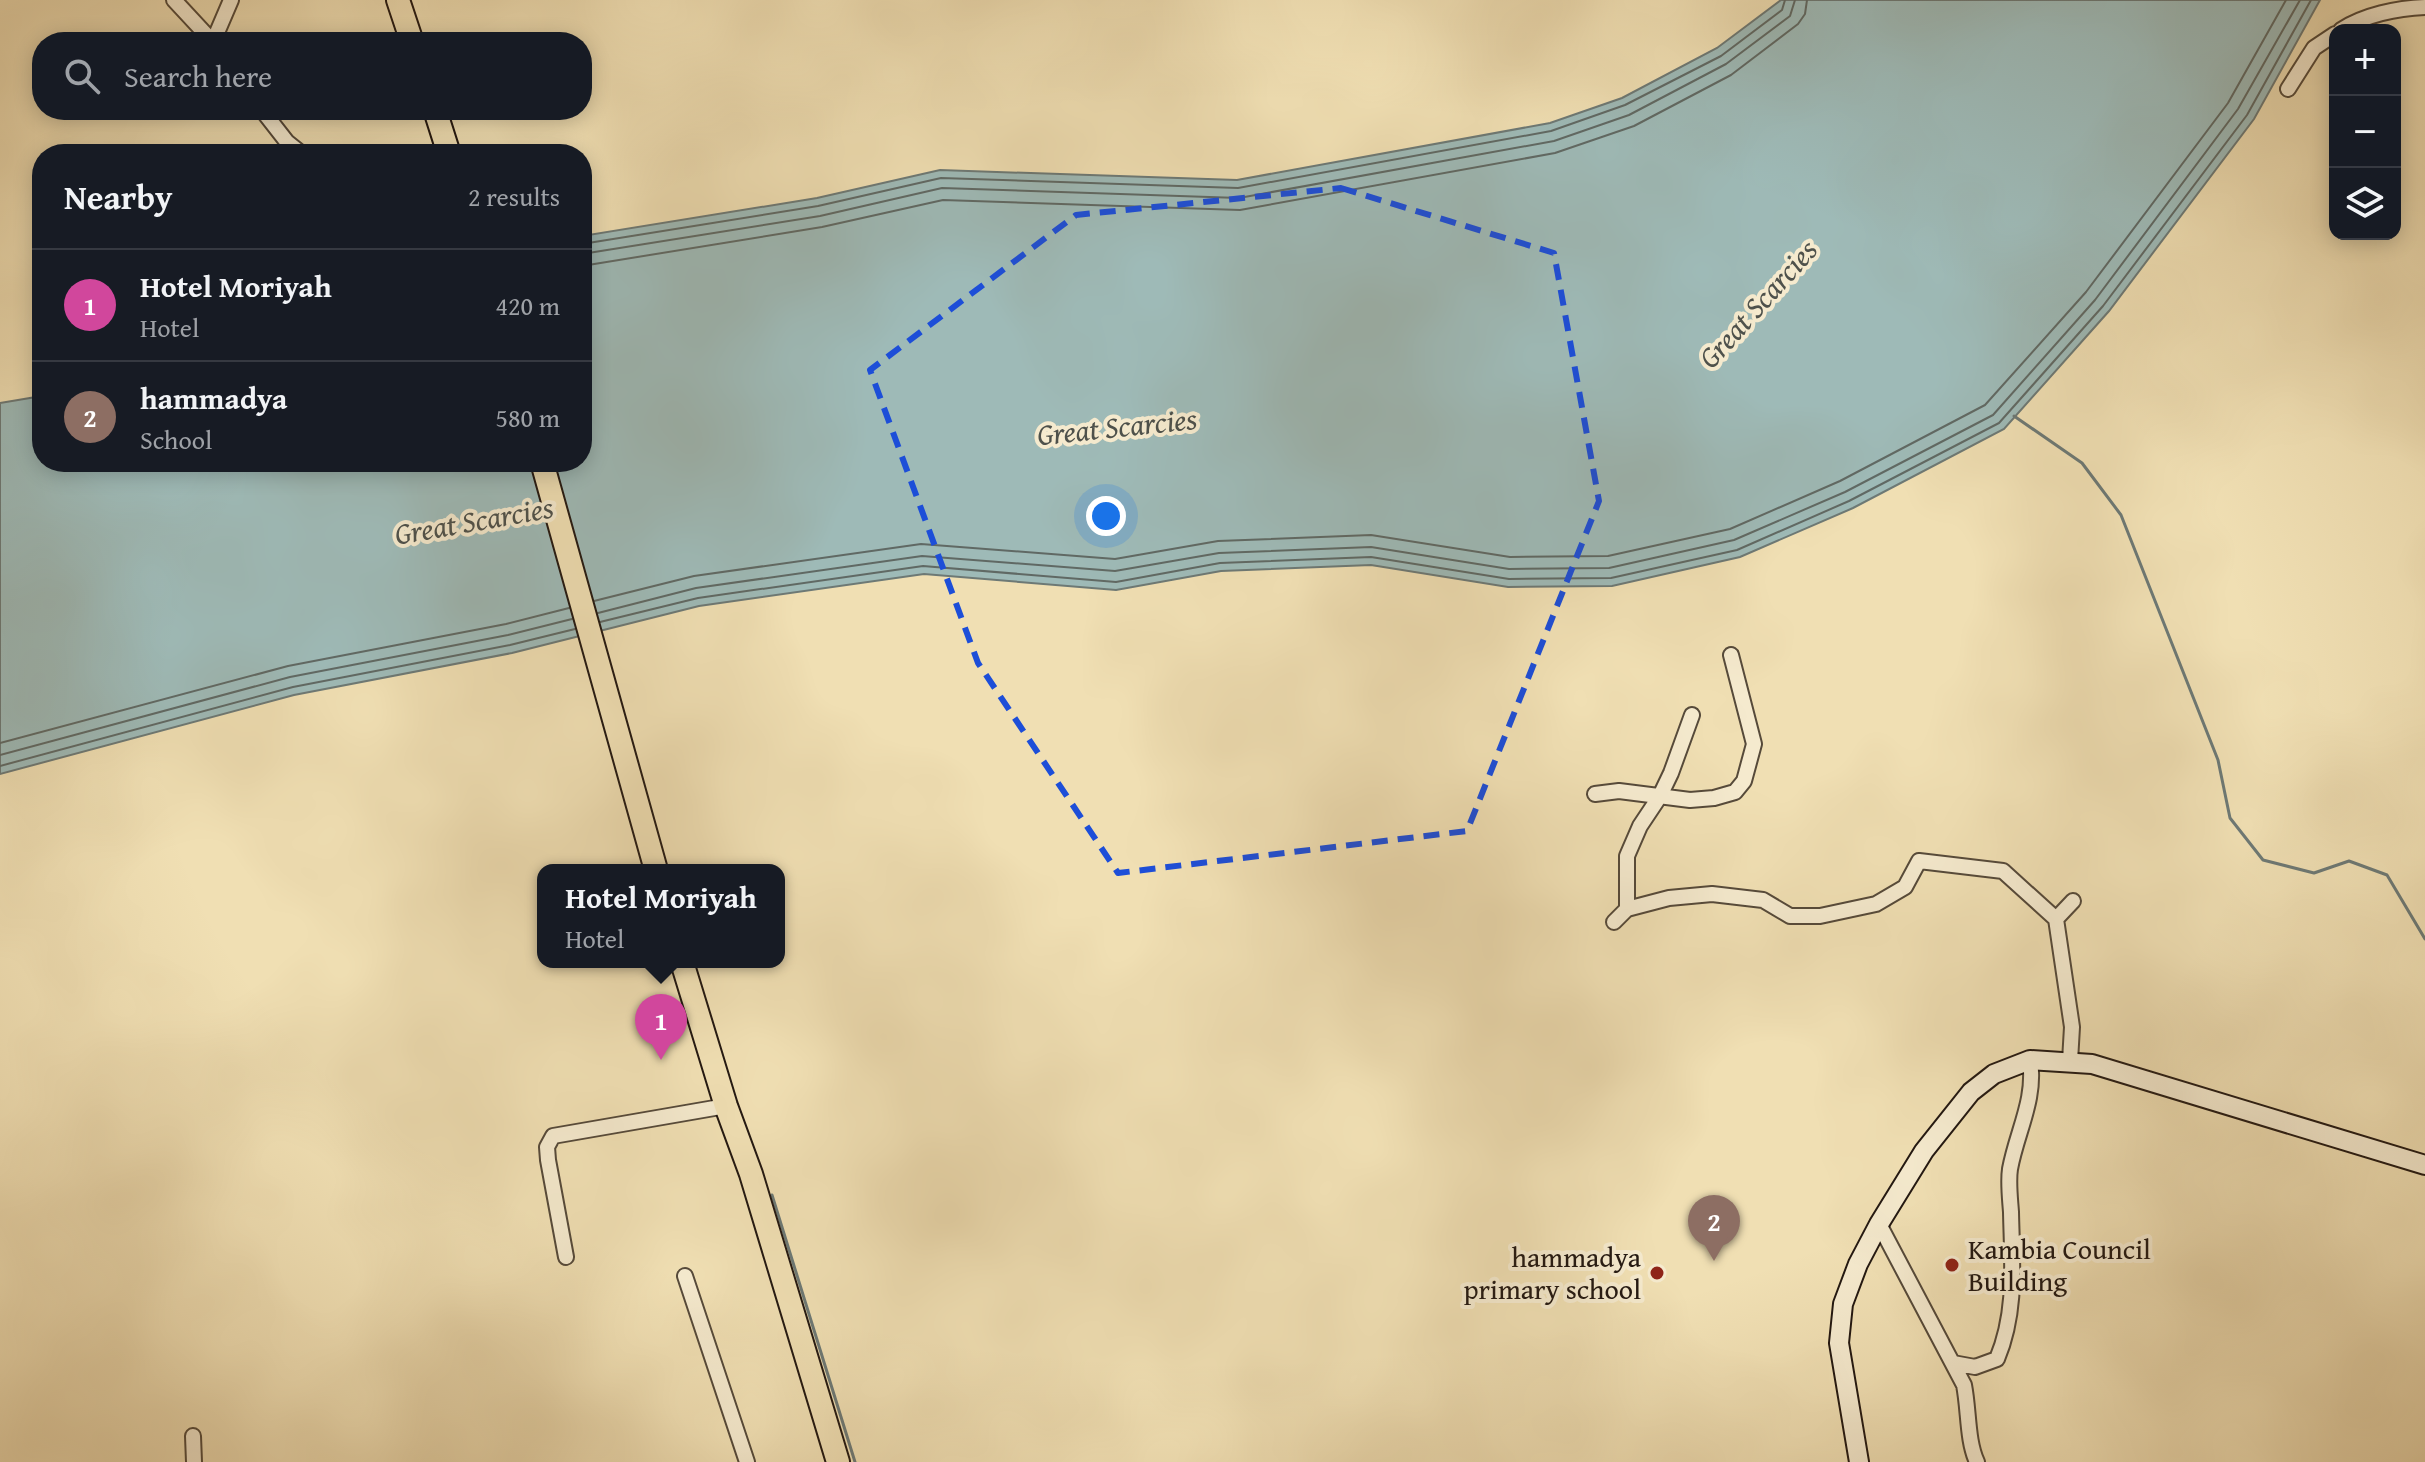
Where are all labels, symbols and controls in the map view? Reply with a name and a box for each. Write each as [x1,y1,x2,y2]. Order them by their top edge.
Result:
map controls [2329,24,2401,240]
button: + [2329,24,2401,96]
search box [32,32,592,120]
icon: search [60,54,104,98]
text: Search here [124,54,272,98]
button: − [2329,96,2401,168]
button: layers [2329,168,2401,240]
text: Nearby [64,172,173,221]
text: 2 results [468,177,560,216]
water label: Great Scarcies [1687,229,1827,378]
text: Hotel Moriyah [140,264,332,308]
text: 1 [83,286,97,325]
text: 420 m [495,286,560,325]
text: Hotel [140,308,199,347]
text: hammadya [140,376,287,420]
water label: Great Scarcies [1035,396,1199,456]
text: 2 [83,398,97,437]
text: 580 m [495,398,560,437]
text: School [140,420,212,459]
water label: Great Scarcies [391,484,557,556]
your location [1086,496,1126,536]
popup [537,864,785,968]
text: Hotel Moriyah [565,875,757,919]
text: Hotel [565,919,624,958]
pin: 1 [635,994,687,1060]
pin: 2 [1688,1195,1740,1261]
place label: Kambia Council Building [1968,1228,2151,1301]
place label: hammadya primary school [1463,1236,1642,1309]
marker: Kambia Council Building [1943,1256,1961,1274]
marker: hammadya primary school [1648,1264,1666,1282]

